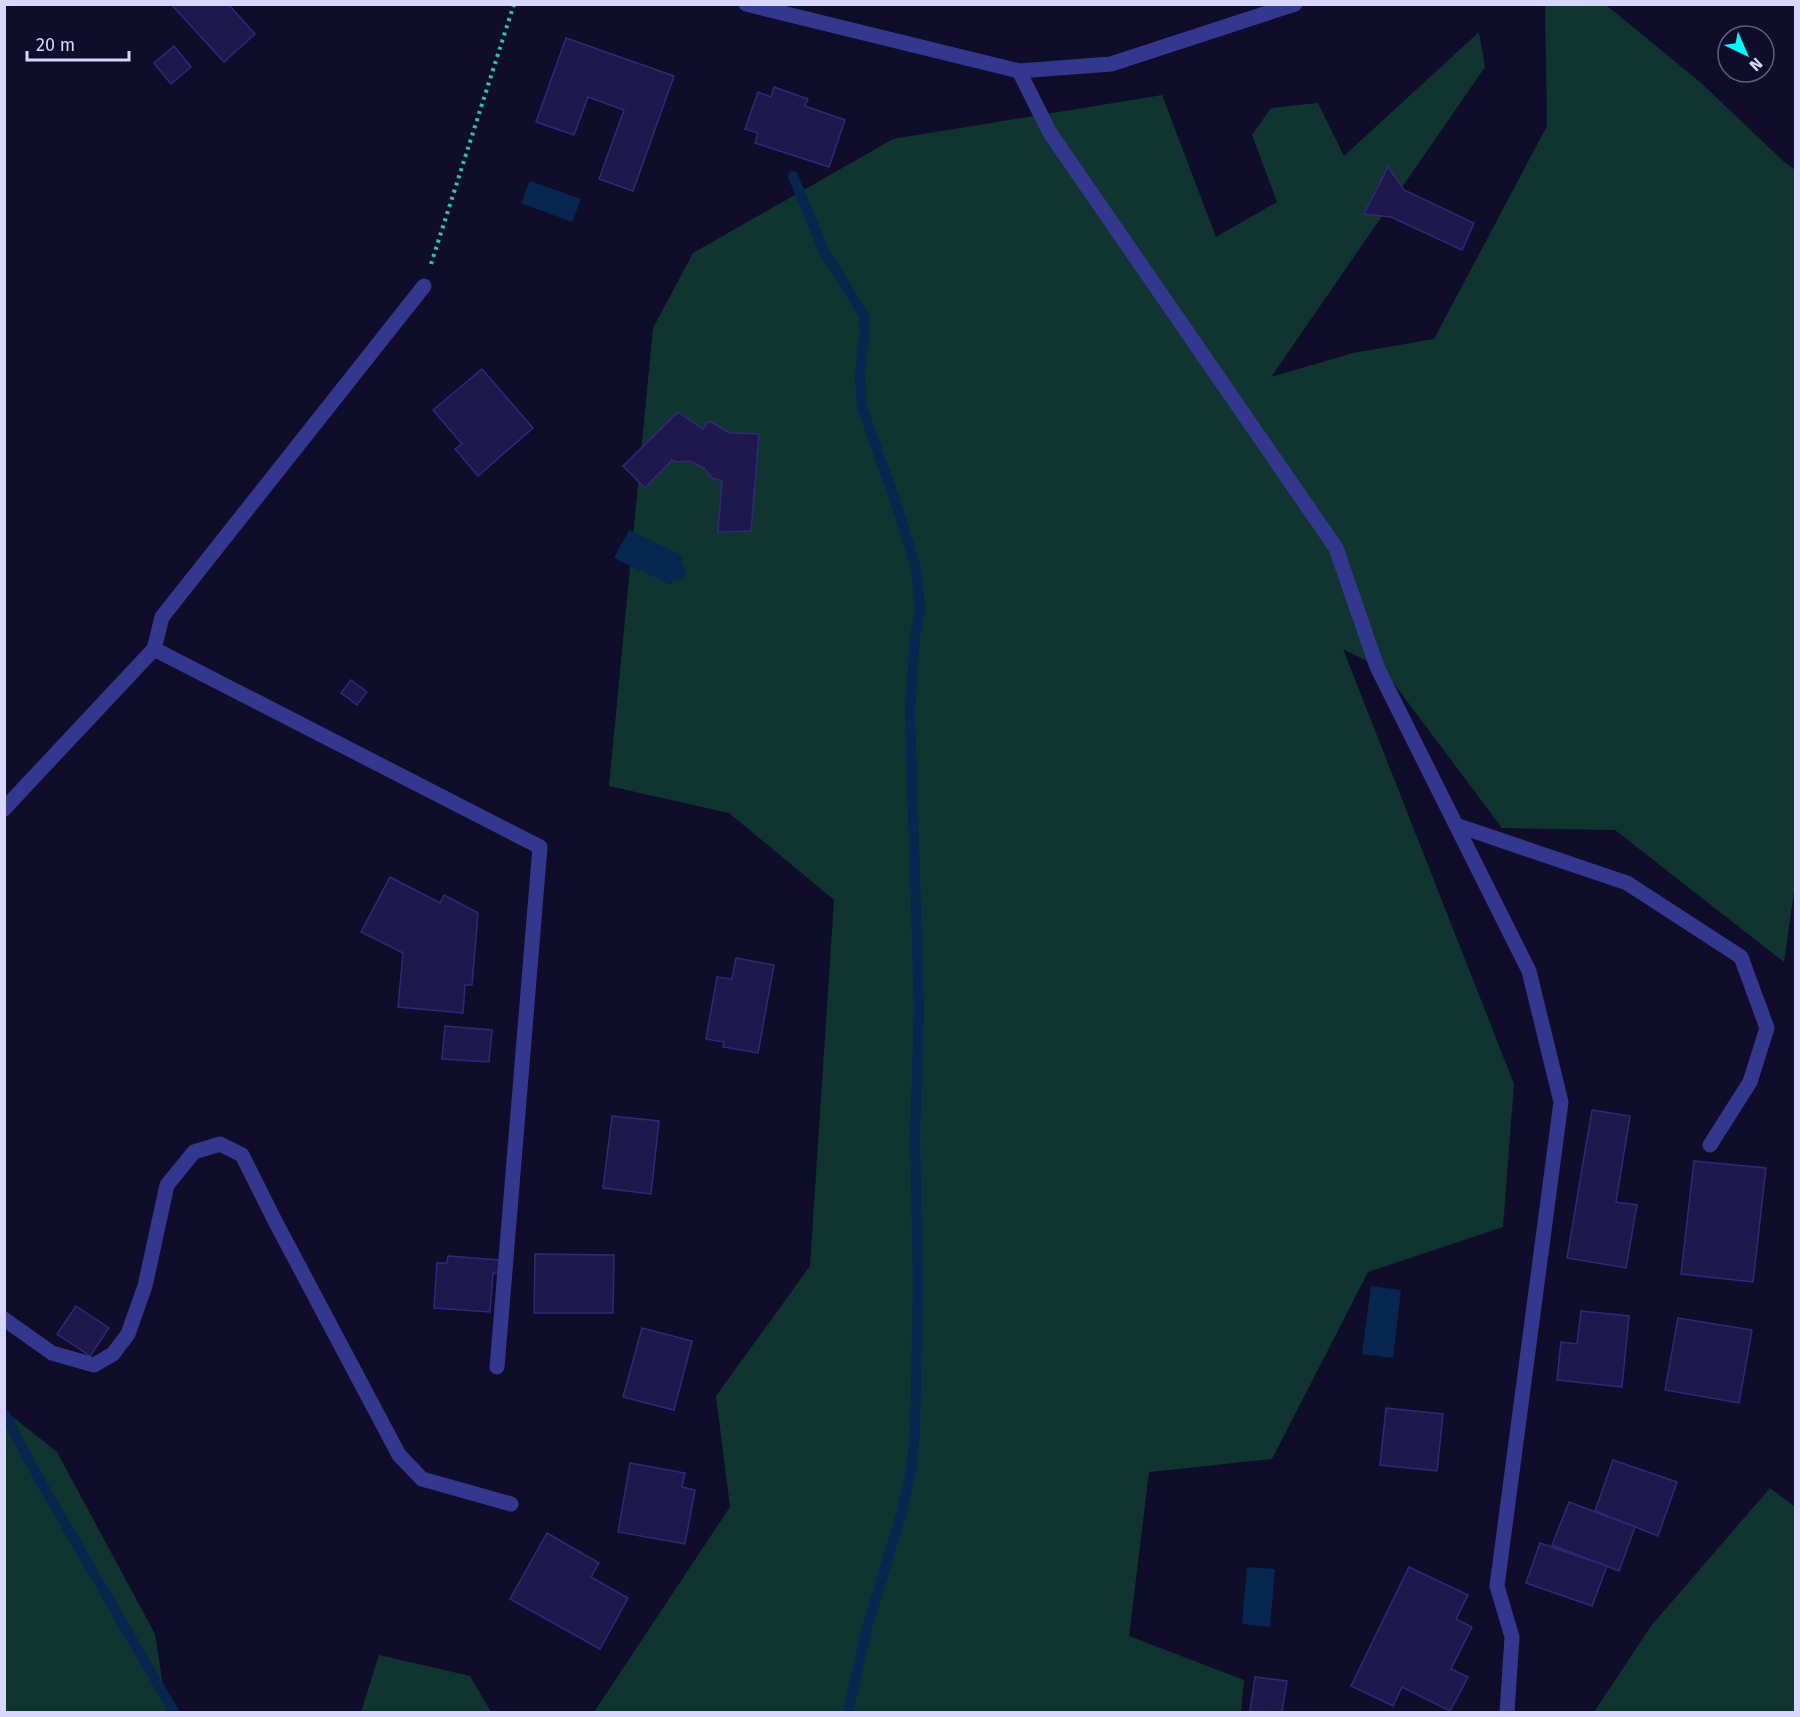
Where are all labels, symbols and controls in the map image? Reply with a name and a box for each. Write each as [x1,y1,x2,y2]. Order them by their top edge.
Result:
scale bar [27,24,129,62]
north arrow [1716,24,1776,84]
text: 20 m [36,34,75,56]
text: N [1746,54,1766,75]

